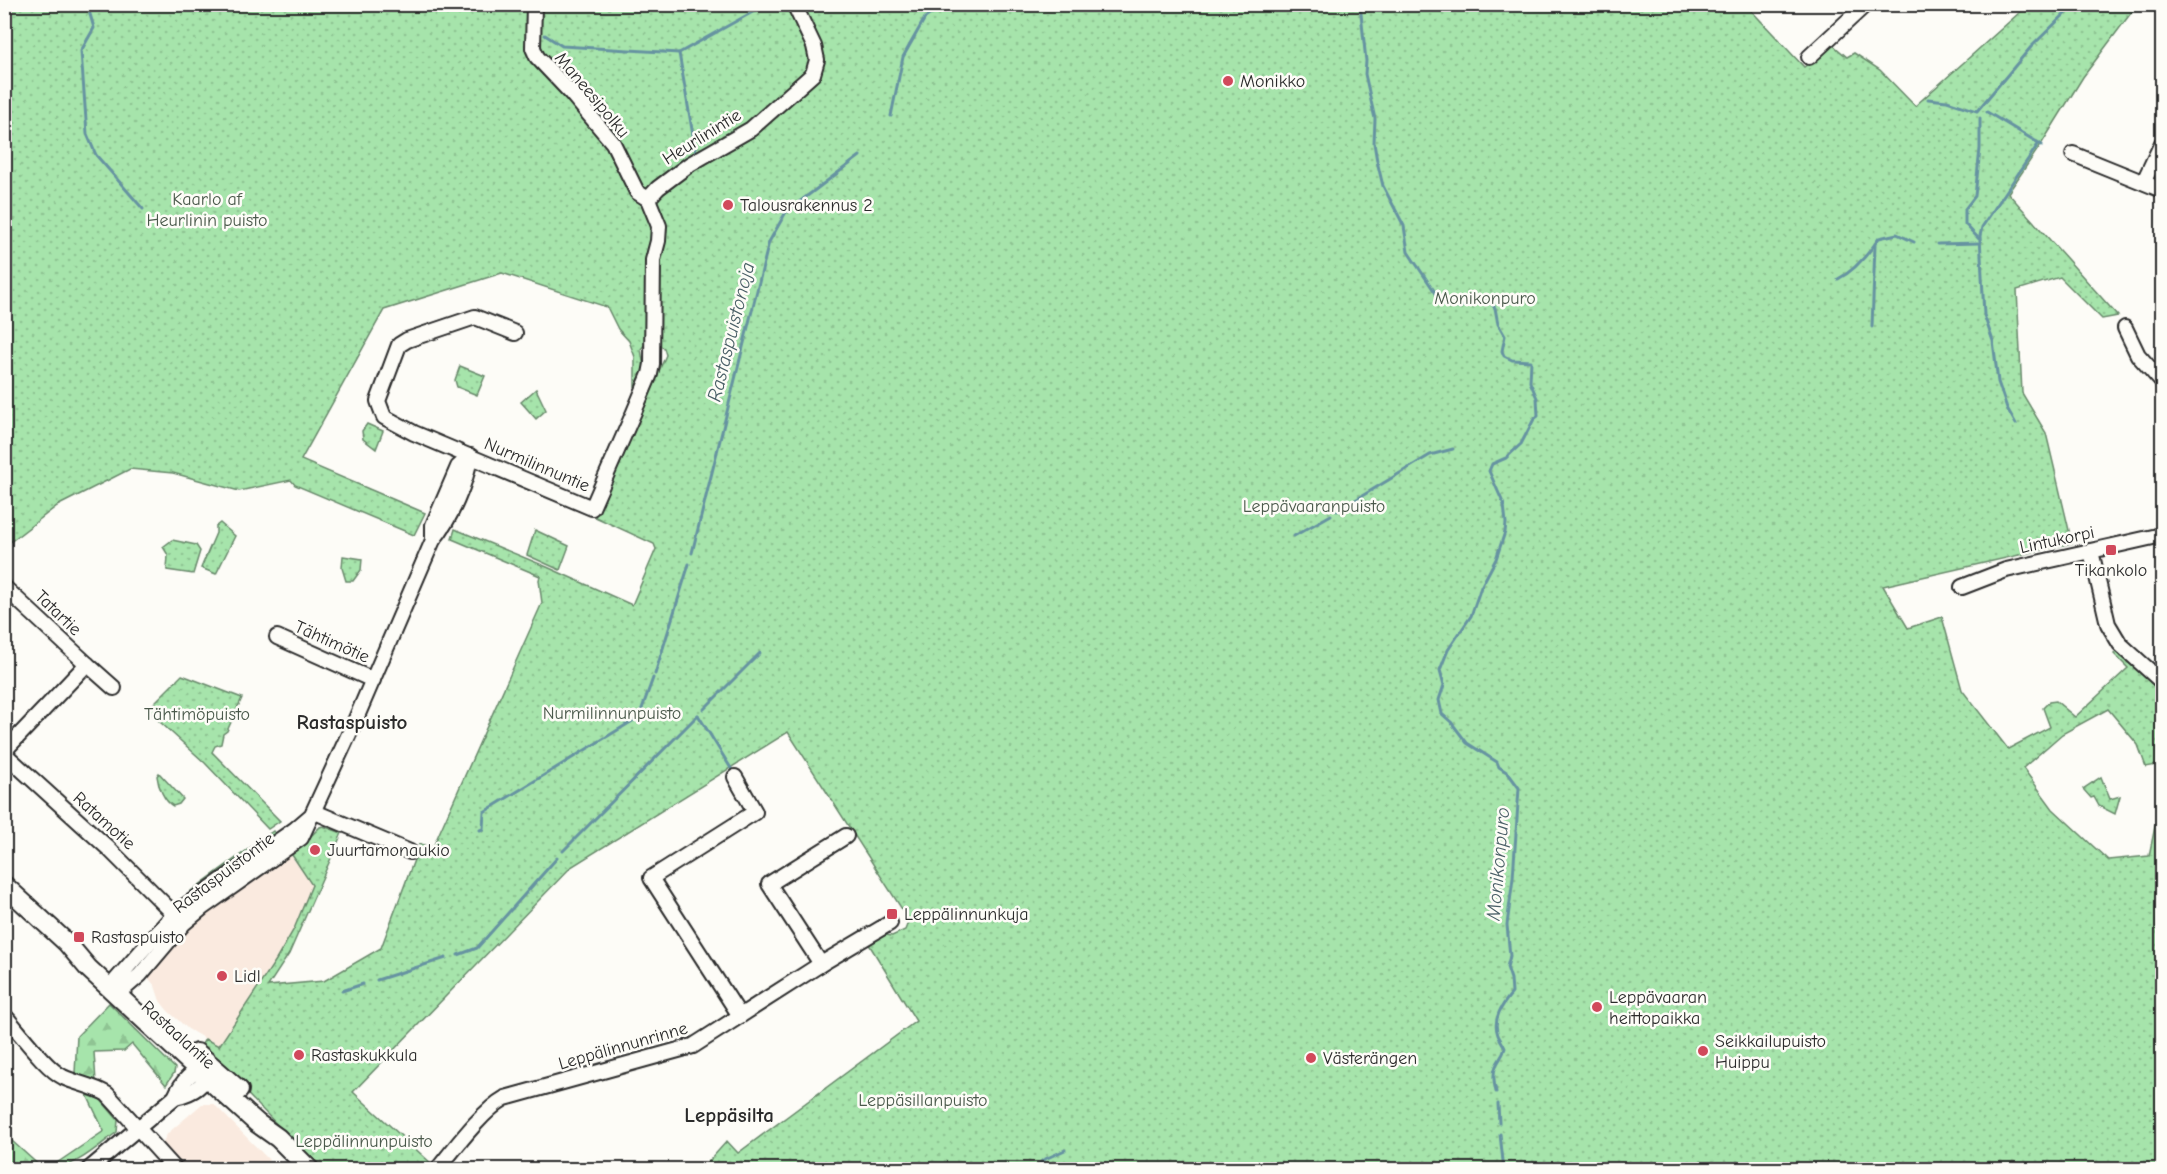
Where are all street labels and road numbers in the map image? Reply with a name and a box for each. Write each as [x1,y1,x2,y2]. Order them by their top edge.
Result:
street label: Maneesipolku [550,48,634,142]
street label: Heurlinintie [659,105,745,169]
street label: Nurmilinnuntie [481,433,593,497]
street label: Lintukorpi [2018,522,2096,558]
street label: Tatartie [30,586,86,640]
street label: Tähtimötie [291,616,373,668]
street label: Ratamotie [69,788,139,854]
street label: Rastaspuistontie [169,828,279,918]
street label: Rastaalantie [137,996,219,1074]
street label: Leppälinnunrinne [556,1018,690,1074]

